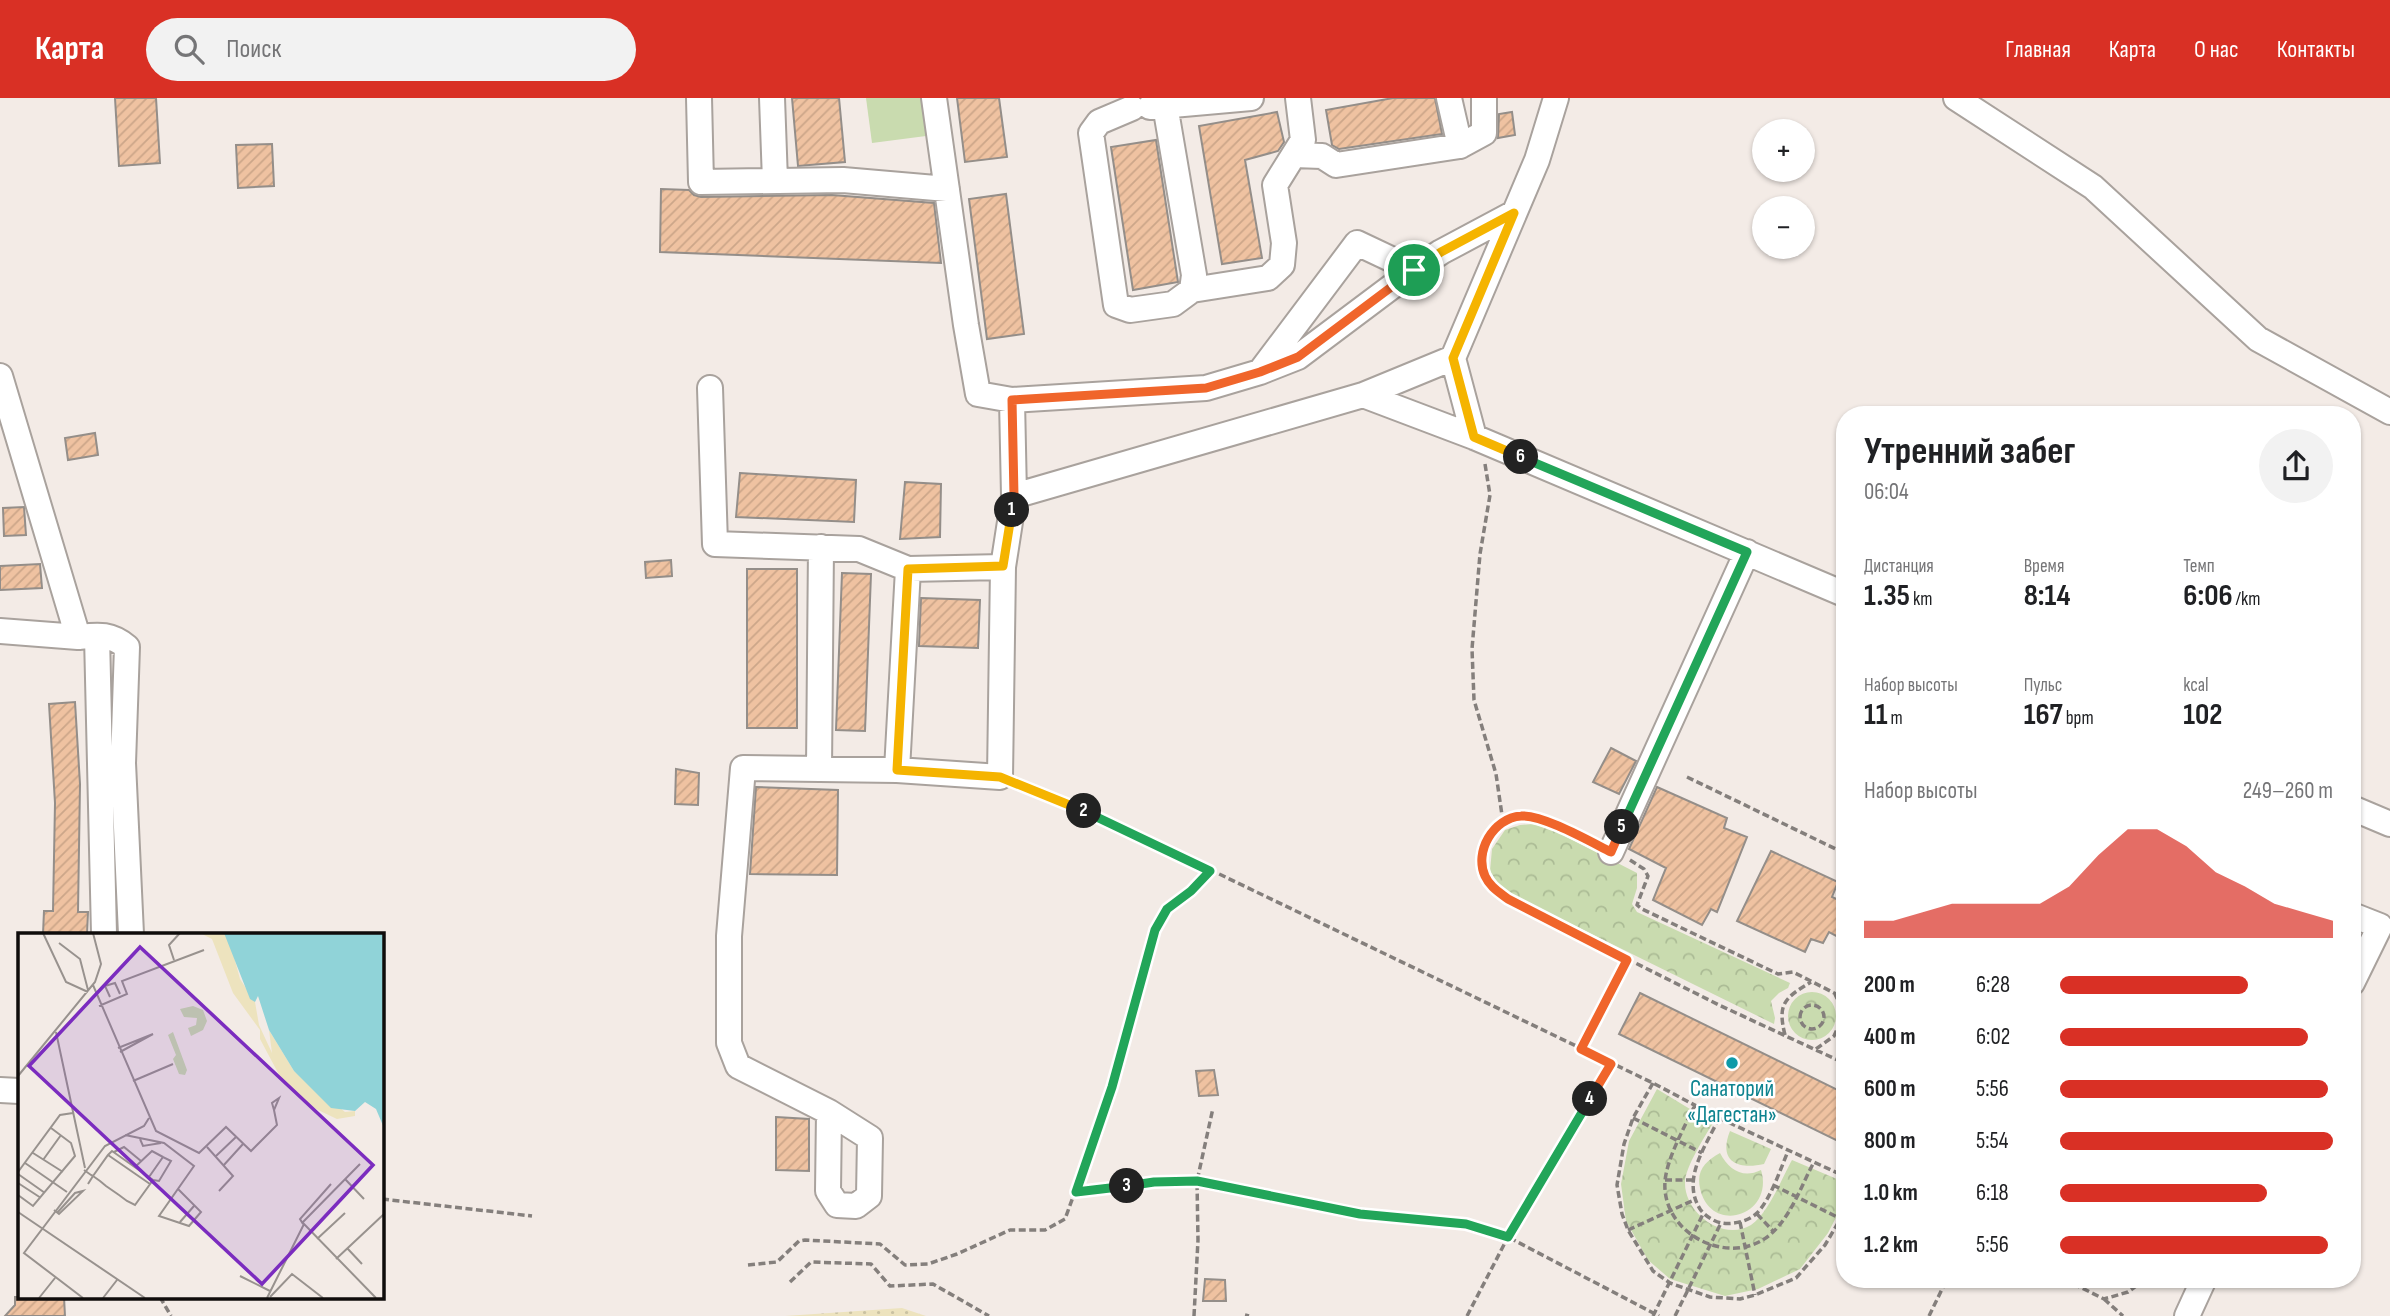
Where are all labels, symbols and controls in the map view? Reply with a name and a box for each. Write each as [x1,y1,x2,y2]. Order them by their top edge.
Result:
search box [146,18,636,81]
text: Карта [35,29,104,69]
icon: search [170,30,208,68]
text: Поиск [226,34,281,65]
text: Главная [2005,35,2071,64]
text: Карта [2109,35,2156,64]
text: О нас [2194,35,2239,64]
text: Контакты [2277,35,2355,64]
map controls [1752,119,1815,259]
button: + [1752,119,1815,182]
button: − [1752,196,1815,259]
pin [1384,240,1444,300]
icon: arrive [1395,251,1433,289]
text: Утренний забег [1864,429,2075,474]
button: share [2259,429,2333,503]
pin: 6 [1504,440,1538,474]
text: 6 [1516,445,1525,468]
text: 06:04 [1864,478,1909,506]
pin: 1 [995,492,1030,528]
text: 1 [1008,498,1015,521]
text: Дистанция [1864,555,1934,578]
text: Время [2024,555,2064,578]
text: Темп [2183,555,2215,578]
text: 1.35 [1864,578,1910,614]
text: 8:14 [2024,578,2070,614]
text: 6:06 [2183,578,2233,614]
text: km [1910,588,1932,611]
text: /km [2233,588,2260,611]
text: Набор высоты [1864,674,1958,697]
text: Пульс [2024,674,2062,697]
text: kcal [2183,674,2208,697]
text: 11 [1864,697,1888,733]
text: 167 [2024,697,2063,733]
text: 102 [2183,697,2223,733]
text: m [1888,707,1903,730]
text: bpm [2063,707,2094,730]
text: Набор высоты [1864,777,1977,805]
text: 249–260 m [2243,777,2333,805]
pin: 2 [1066,794,1102,828]
text: 2 [1079,799,1088,822]
pin: 5 [1604,810,1640,844]
text: 5 [1617,815,1626,838]
inset map [18,933,383,1298]
text: 200 m [1864,971,1915,999]
text: 6:28 [1976,971,2010,999]
text: 400 m [1864,1023,1915,1051]
text: 6:02 [1976,1023,2010,1051]
marker: Санаторий «Дагестан» [1724,1055,1740,1071]
place label: Санаторий «Дагестан» [1687,1075,1777,1129]
text: 600 m [1864,1075,1916,1103]
text: 5:56 [1976,1075,2009,1103]
pin: 4 [1572,1082,1608,1116]
text: 4 [1585,1087,1594,1110]
text: 800 m [1864,1127,1916,1155]
text: 5:54 [1976,1127,2008,1155]
pin: 3 [1110,1168,1144,1204]
text: 3 [1122,1174,1131,1197]
text: 1.0 km [1864,1179,1918,1207]
text: 6:18 [1976,1179,2009,1207]
text: 1.2 km [1864,1231,1918,1259]
text: 5:56 [1976,1231,2009,1259]

